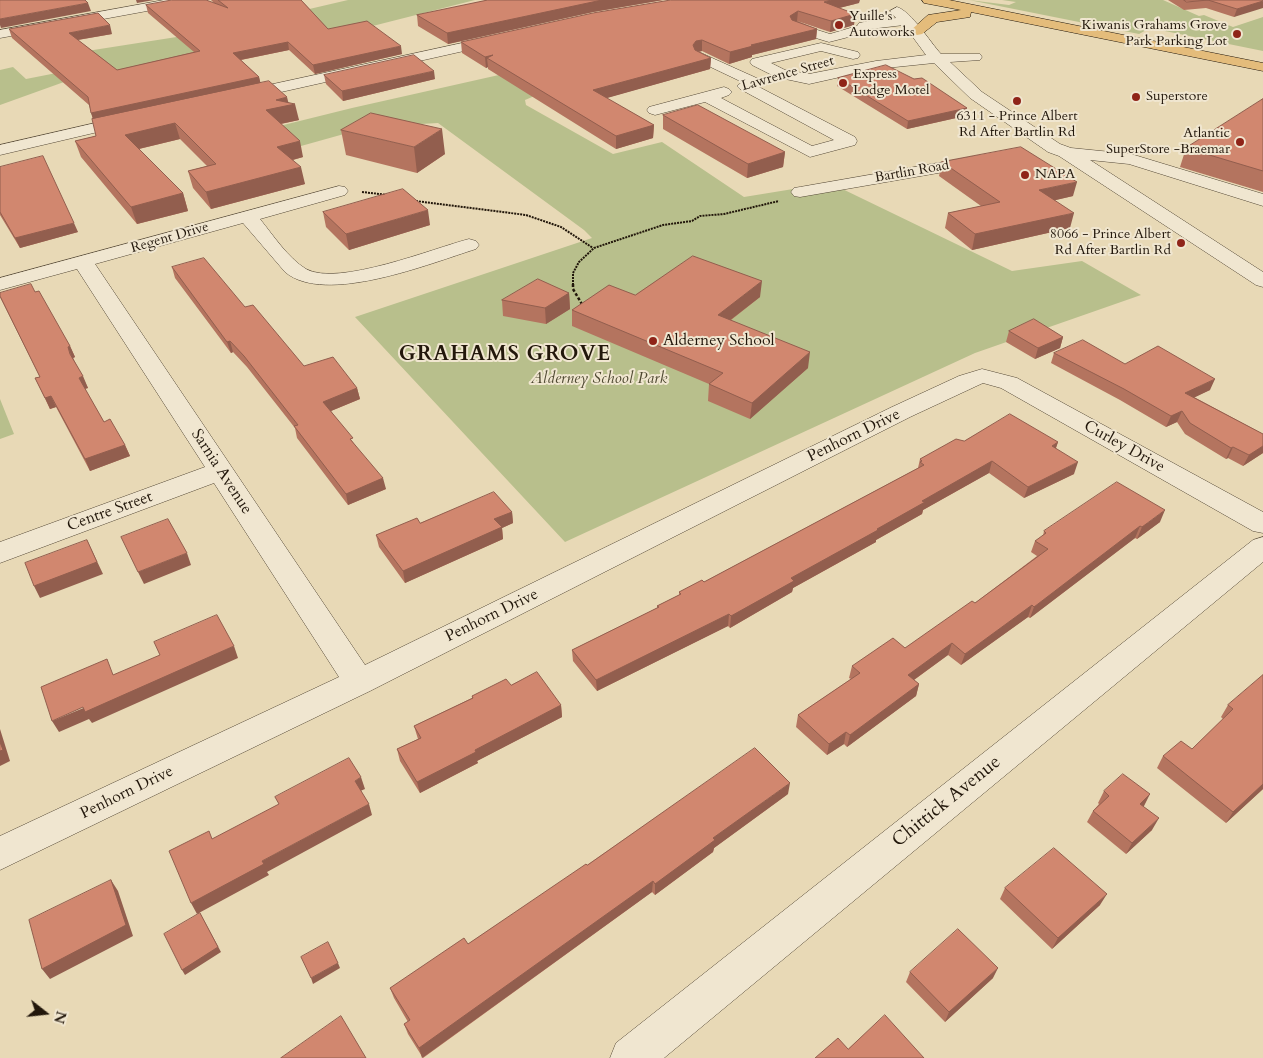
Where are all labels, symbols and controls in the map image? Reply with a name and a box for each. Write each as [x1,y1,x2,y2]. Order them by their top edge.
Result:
place label: Yuille's Autoworks [849,9,915,41]
place label: Kiwanis Grahams Grove Park Parking Lot [1082,18,1227,50]
marker: Yuille's Autoworks [833,19,845,31]
marker: Kiwanis Grahams Grove Park Parking Lot [1231,28,1243,40]
street label: Lawrence Street [740,53,836,95]
place label: Express Lodge Motel [853,67,930,100]
marker: Express Lodge Motel [837,77,849,89]
place label: Superstore [1146,89,1208,105]
marker: Superstore [1130,91,1142,103]
marker: 6311 - Prince Albert Rd After Bartlin Rd [1011,95,1023,107]
place label: 6311 - Prince Albert Rd After Bartlin Rd [956,109,1078,142]
place label: Atlantic SuperStore -Braemar [1106,126,1230,158]
marker: Atlantic SuperStore -Braemar [1234,136,1246,148]
street label: Bartlin Road [874,157,950,187]
place label: NAPA [1035,167,1075,183]
marker: NAPA [1019,169,1031,181]
street label: Regent Drive [129,219,211,257]
place label: 8066 - Prince Albert Rd After Bartlin Rd [1050,227,1171,260]
marker: 8066 - Prince Albert Rd After Bartlin Rd [1175,237,1187,249]
place label: Alderney School [663,331,775,351]
marker: Alderney School [647,335,659,347]
district label: GRAHAMS GROVE [397,342,613,368]
park label: Alderney School Park [531,369,667,389]
street label: Penhorn Drive [804,405,904,467]
street label: Curley Drive [1080,417,1168,477]
street label: Sarnia Avenue [186,426,256,518]
street label: Centre Street [65,488,155,536]
street label: Penhorn Drive [442,585,542,647]
street label: Chittick Avenue [888,751,1006,853]
street label: Penhorn Drive [77,762,177,824]
north arrow [20,988,70,1038]
text: N [49,1009,71,1026]

